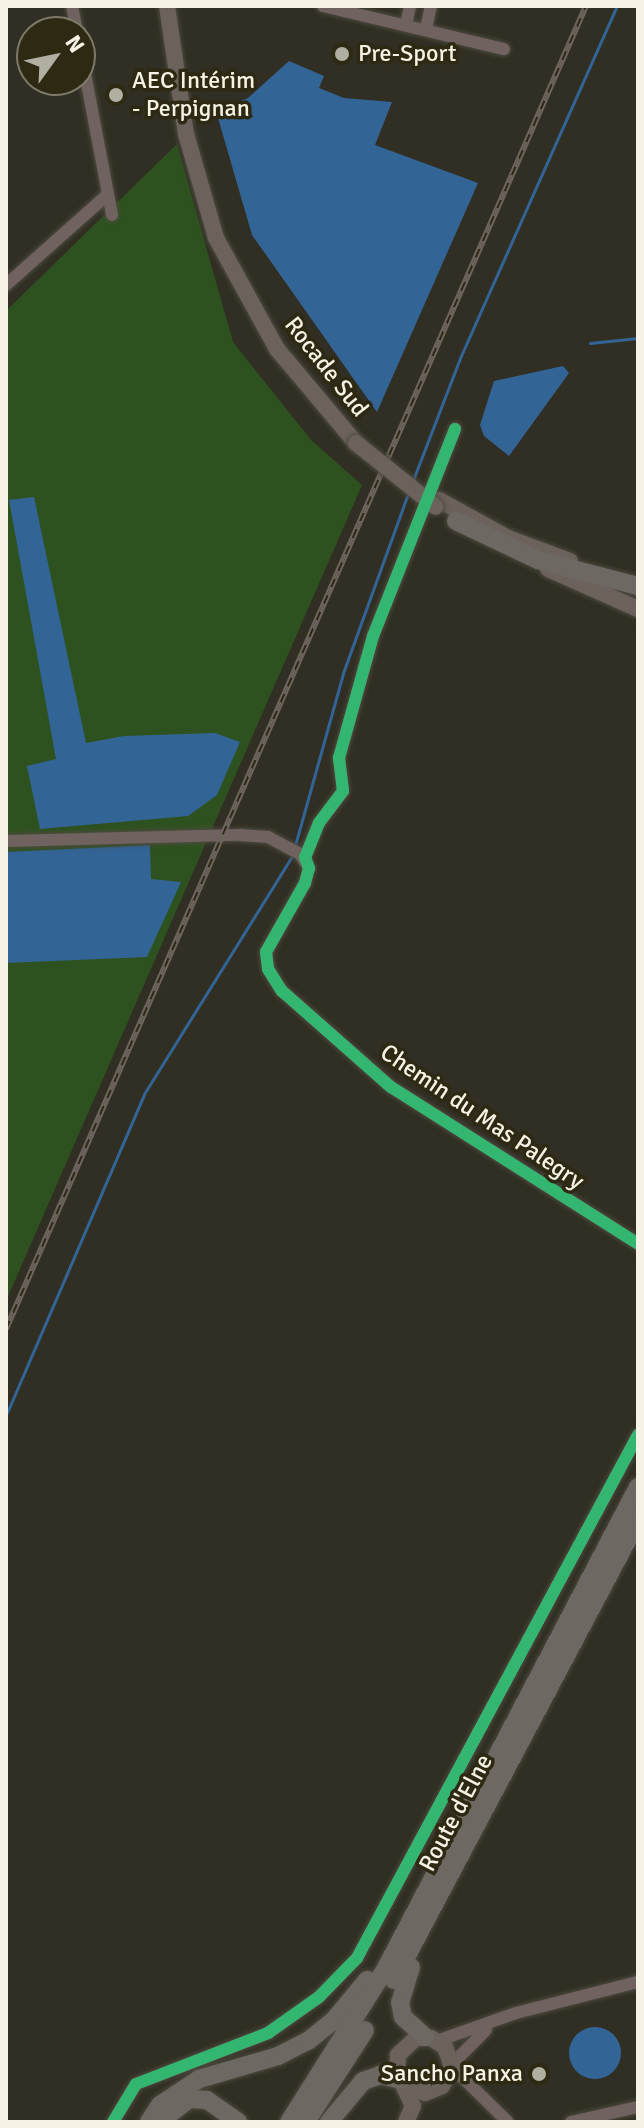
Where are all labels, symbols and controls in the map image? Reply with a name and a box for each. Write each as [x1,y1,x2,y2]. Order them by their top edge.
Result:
north arrow [16,16,96,96]
text: N [59,30,90,58]
place label: Pre-Sport [358,40,456,68]
marker: Pre-Sport [333,45,351,63]
place label: AEC Intérim - Perpignan [132,67,255,123]
marker: AEC Intérim - Perpignan [107,86,125,104]
street label: Rocade Sud [278,311,374,423]
street label: Chemin du Mas Palegry [375,1038,589,1196]
street label: Route d'Elne [413,1749,499,1877]
place label: Sancho Panxa [381,2060,523,2088]
marker: Sancho Panxa [530,2065,548,2083]

